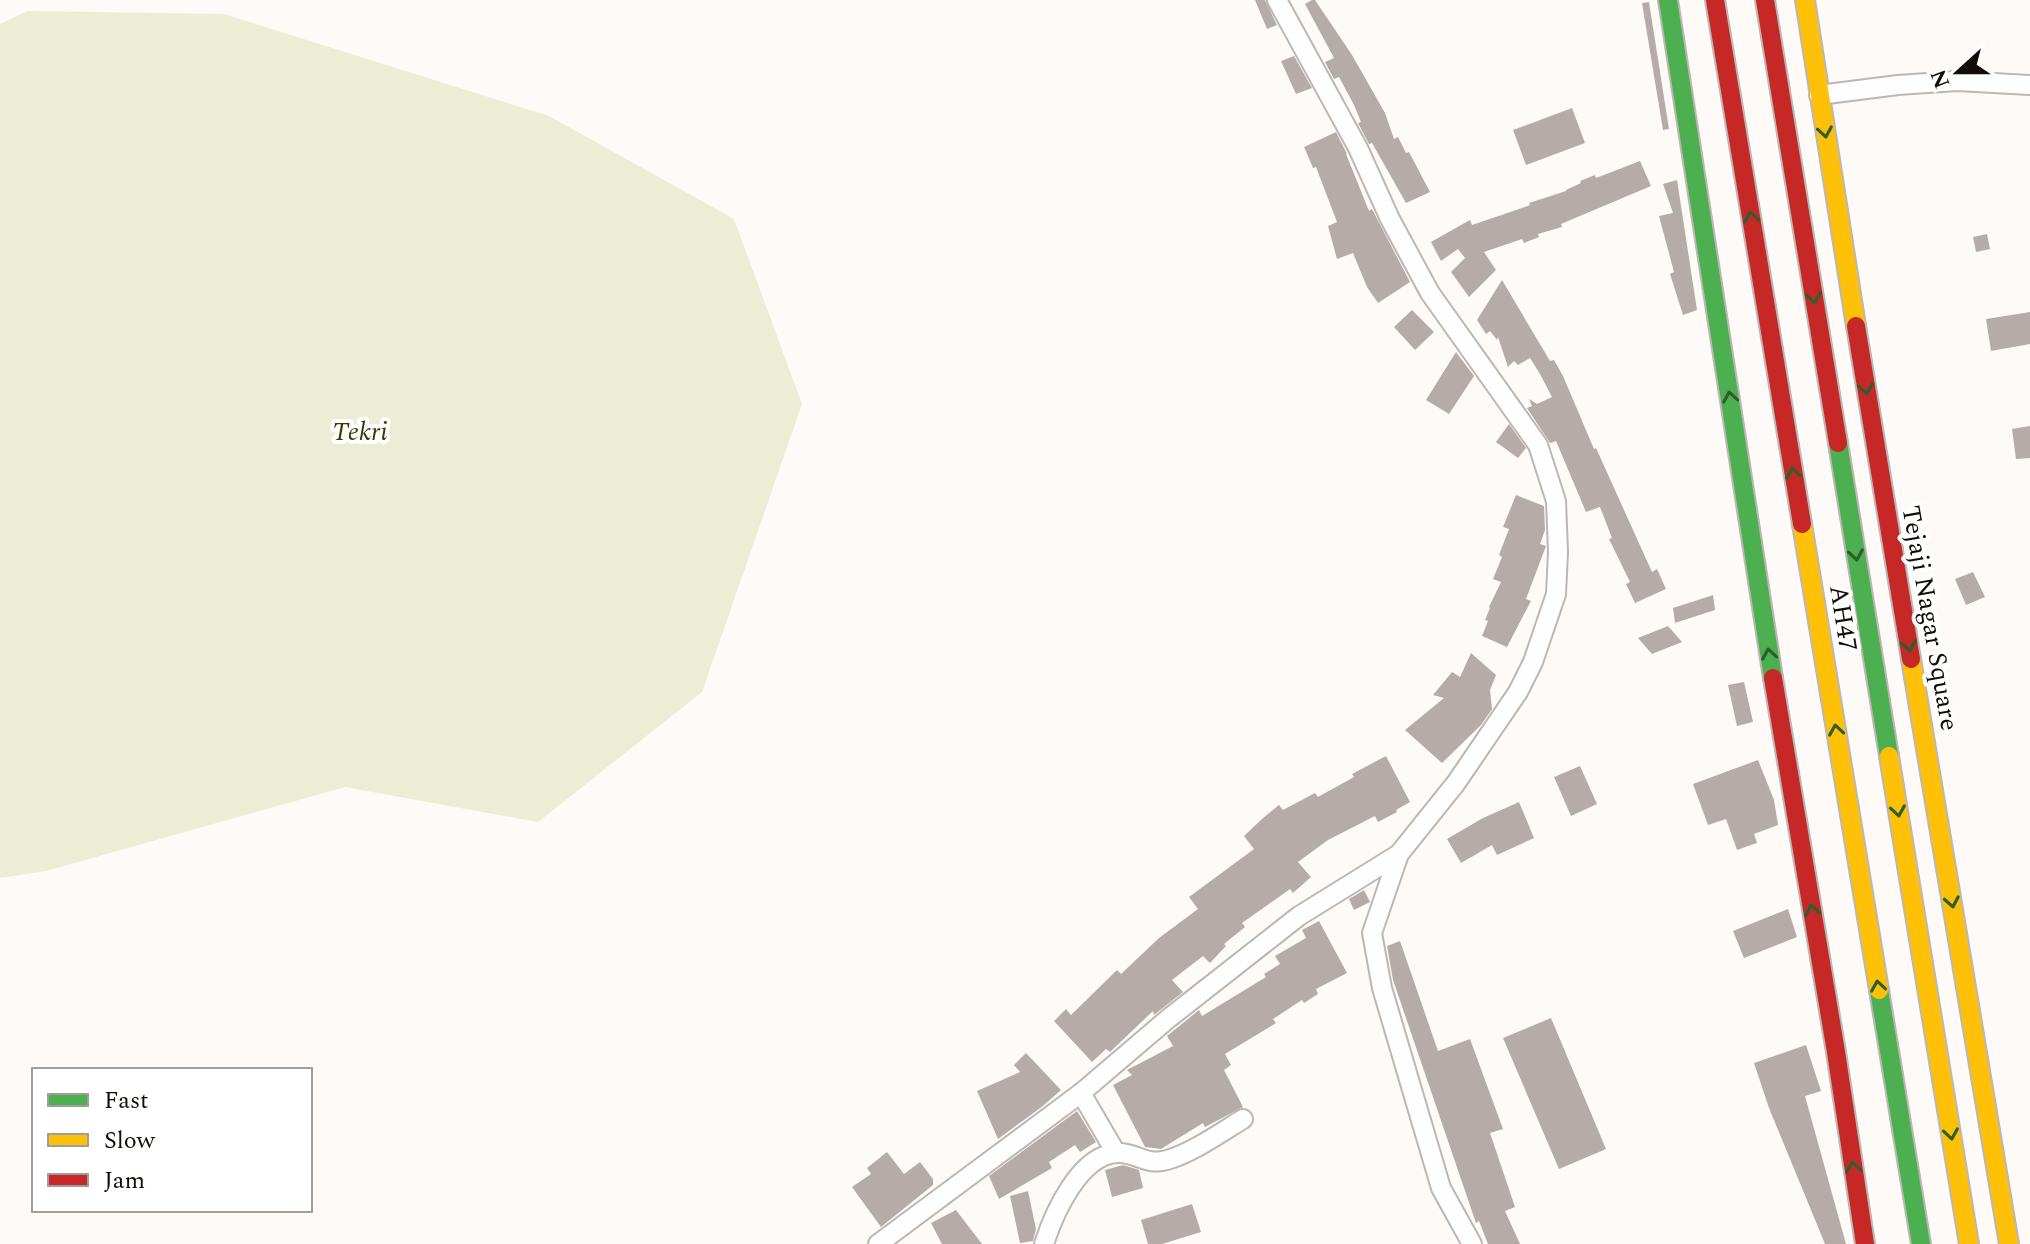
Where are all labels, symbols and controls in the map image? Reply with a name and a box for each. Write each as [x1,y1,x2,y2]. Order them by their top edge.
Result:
north arrow [1918,32,1998,112]
text: N [1922,64,1959,93]
one-way arrow [1816,126,1833,139]
one-way arrow [1743,210,1760,223]
one-way arrow [1805,291,1822,305]
one-way arrow [1857,382,1874,396]
one-way arrow [1722,390,1739,404]
park label: Tekri [332,412,388,452]
one-way arrow [1786,466,1803,480]
street label: Tejaji Nagar Square [1891,502,1970,734]
one-way arrow [1847,548,1864,561]
street label: AH47 [1818,582,1868,654]
one-way arrow [1899,639,1916,653]
one-way arrow [1761,647,1778,661]
one-way arrow [1828,723,1845,736]
one-way arrow [1889,804,1906,818]
one-way arrow [1943,895,1960,909]
one-way arrow [1804,903,1821,917]
one-way arrow [1870,979,1887,993]
legend [32,1068,312,1212]
text: Fast [104,1083,149,1119]
text: Slow [104,1123,156,1159]
one-way arrow [1942,1127,1959,1141]
one-way arrow [1845,1160,1862,1174]
text: Jam [104,1163,145,1199]

